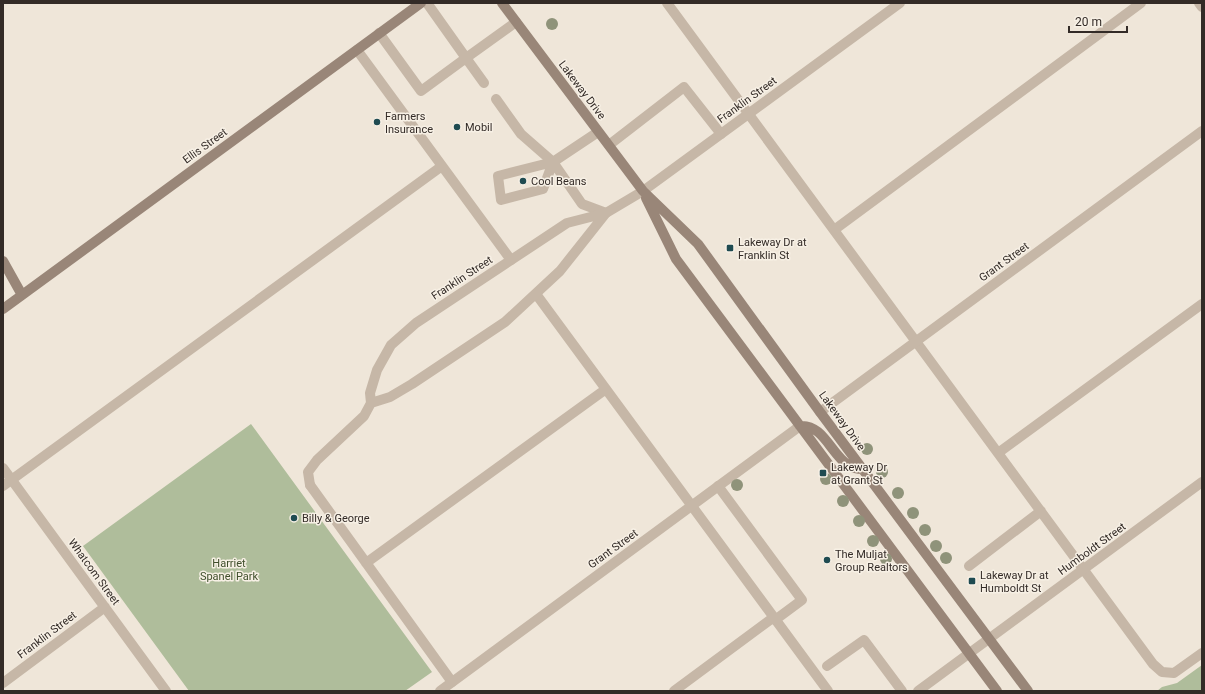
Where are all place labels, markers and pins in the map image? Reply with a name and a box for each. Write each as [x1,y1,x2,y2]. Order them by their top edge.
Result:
place label: Farmers Insurance [385,110,433,136]
marker: Farmers Insurance [372,117,382,127]
place label: Mobil [465,121,492,134]
marker: Mobil [452,122,462,132]
place label: Cool Beans [531,175,587,188]
marker: Cool Beans [518,176,528,186]
place label: Lakeway Dr at Franklin St [738,236,807,262]
marker: Lakeway Dr at Franklin St [725,243,735,253]
place label: Lakeway Dr at Grant St [831,461,888,487]
marker: Lakeway Dr at Grant St [818,468,828,478]
place label: Billy & George [302,512,370,525]
marker: Billy & George [289,513,299,523]
place label: The Muljat Group Realtors [835,548,908,574]
marker: The Muljat Group Realtors [822,555,832,565]
place label: Lakeway Dr at Humboldt St [980,569,1049,595]
marker: Lakeway Dr at Humboldt St [967,576,977,586]

